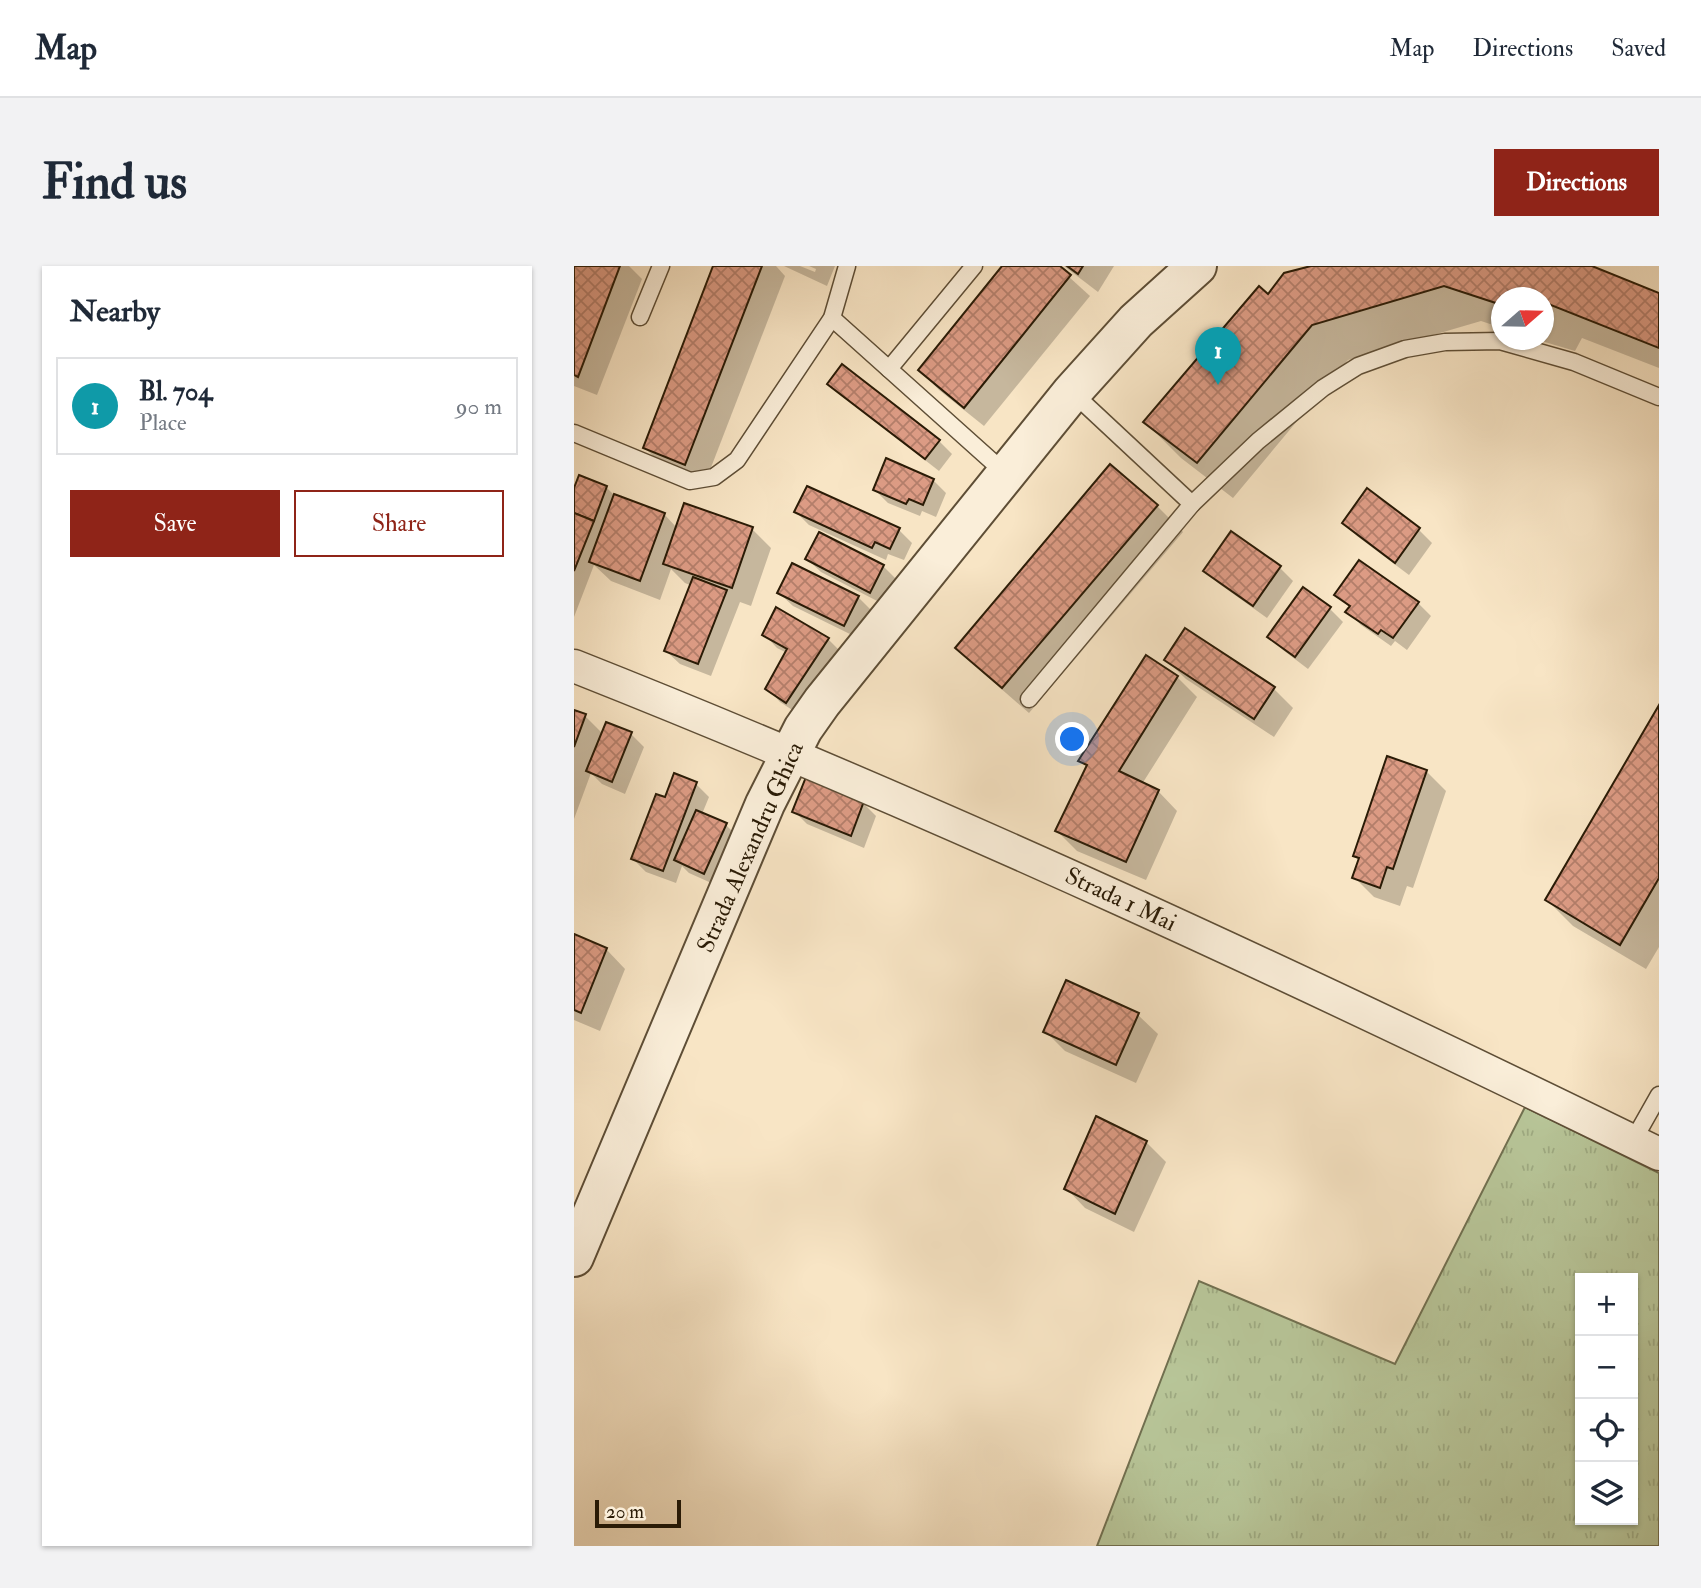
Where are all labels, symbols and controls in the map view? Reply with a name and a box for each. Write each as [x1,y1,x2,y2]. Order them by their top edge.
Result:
text: Map [35,28,97,69]
text: Map [1389,33,1434,64]
text: Directions [1472,33,1573,64]
text: Saved [1611,33,1666,64]
button: Directions [1494,149,1659,216]
text: Find us [42,152,187,213]
north arrow [1491,287,1554,350]
text: Nearby [70,293,160,330]
pin: 1 [1195,327,1241,385]
text: Bl. 704 [139,376,212,408]
text: 1 [91,392,99,421]
text: 90 m [456,392,502,421]
text: Place [139,408,187,437]
button: Save [70,490,280,557]
button: Share [294,490,504,557]
your location [1055,722,1089,756]
street label: Strada Alexandru Ghica [690,736,811,957]
street label: Strada 1 Mai [1060,860,1182,939]
map controls [1575,1273,1638,1525]
button: + [1575,1273,1638,1336]
button: − [1575,1336,1638,1399]
button: locate [1575,1399,1638,1462]
button: layers [1575,1462,1638,1525]
scale bar [595,1497,681,1529]
text: 20 m [606,1500,644,1524]

